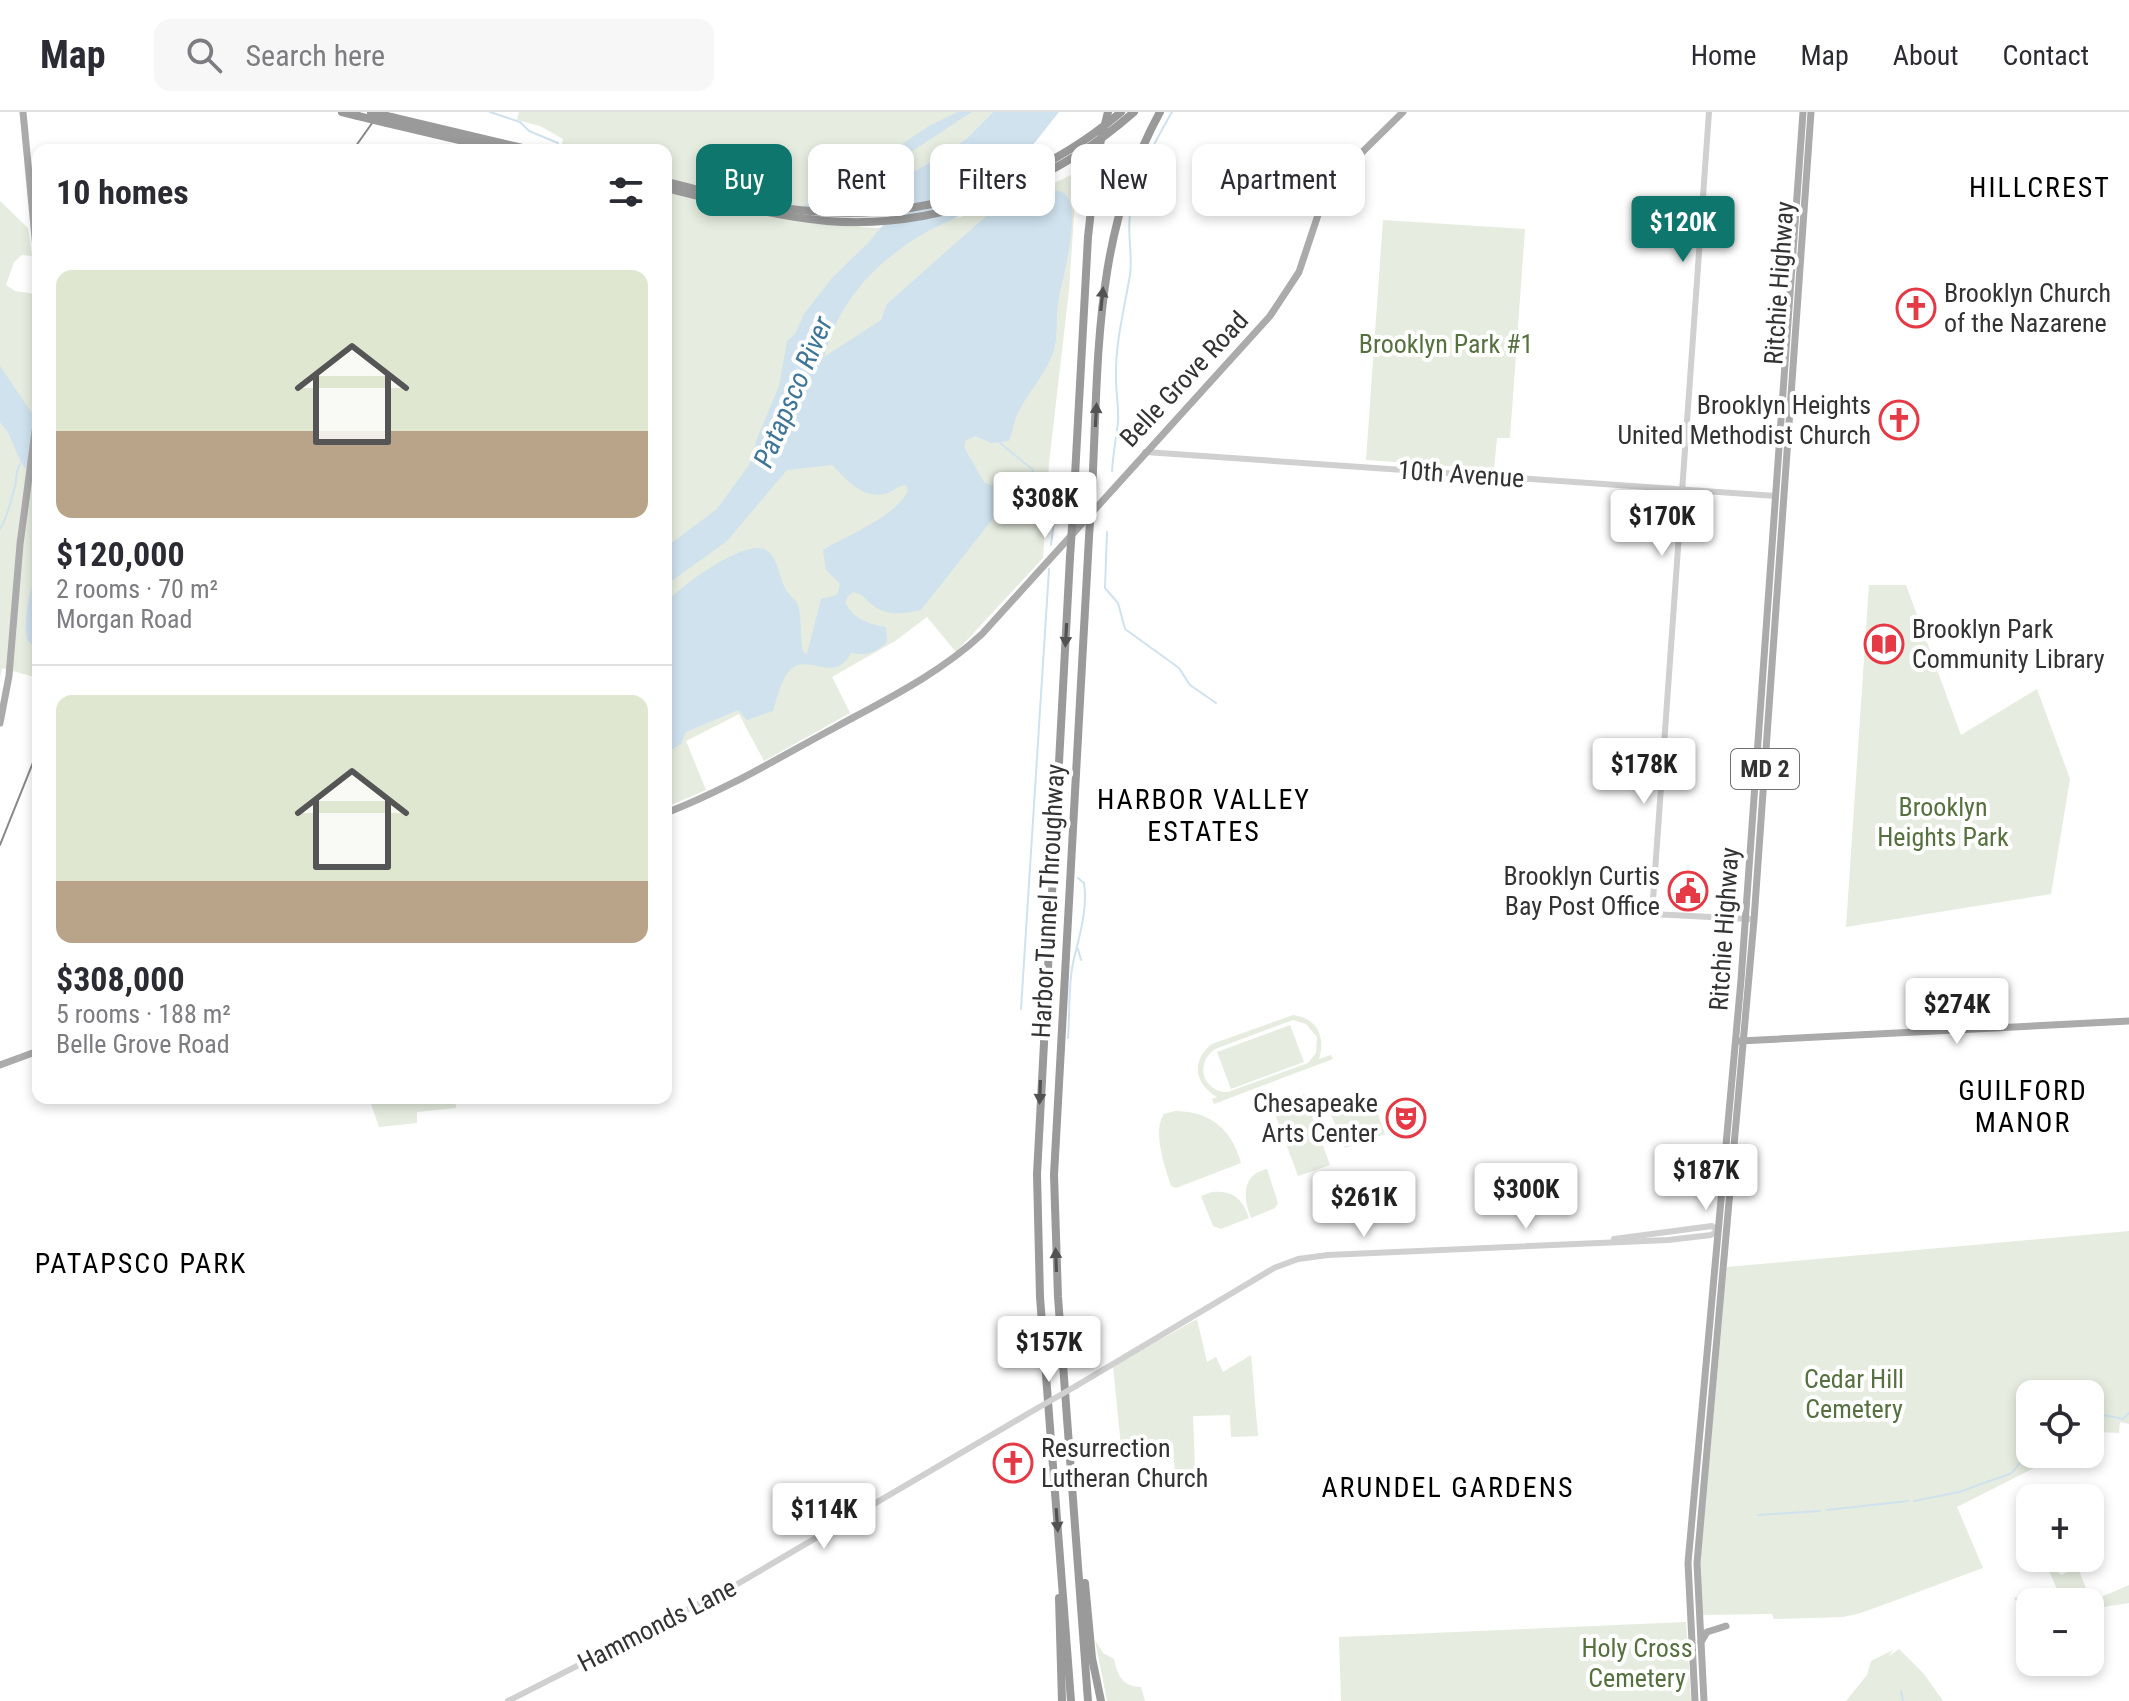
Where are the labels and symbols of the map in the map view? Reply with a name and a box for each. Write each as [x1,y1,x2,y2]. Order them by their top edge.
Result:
district label: HILLCREST [1969,171,2111,204]
pin: $120K [1627,196,1739,264]
street label: Ritchie Highway [1758,200,1800,366]
place label: Brooklyn Church of the Nazarene [1944,278,2111,338]
one-way arrow [1096,286,1109,311]
church icon: Brooklyn Church of the Nazarene [1895,287,1937,329]
street label: Belle Grove Road [1114,305,1254,453]
water label: Patapsco River [746,311,840,472]
park label: Brooklyn Park #1 [1359,329,1533,359]
place label: Brooklyn Heights United Methodist Church [1617,390,1871,450]
church icon: Brooklyn Heights United Methodist Church [1878,399,1920,441]
one-way arrow [1089,401,1102,427]
street label: 10th Avenue [1397,455,1525,493]
pin: $308K [989,472,1101,540]
pin: $170K [1606,490,1718,558]
place label: Brooklyn Park Community Library [1912,614,2105,674]
one-way arrow [1059,623,1072,648]
library icon: Brooklyn Park Community Library [1863,623,1905,665]
pin: $178K [1588,738,1700,806]
road number: MD 2 [1731,749,1799,789]
street label: Harbor Tunnel Throughway [1026,763,1070,1039]
district label: HARBOR VALLEY ESTATES [1097,783,1311,848]
park label: Brooklyn Heights Park [1877,792,2009,852]
street label: Ritchie Highway [1703,846,1745,1012]
place label: Brooklyn Curtis Bay Post Office [1504,861,1660,921]
public building icon: Brooklyn Curtis Bay Post Office [1667,870,1709,912]
pin: $274K [1901,978,2013,1046]
district label: GUILFORD MANOR [1958,1074,2088,1139]
one-way arrow [1033,1080,1046,1105]
place label: Chesapeake Arts Center [1253,1088,1378,1148]
theatre icon: Chesapeake Arts Center [1385,1097,1427,1139]
pin: $187K [1650,1144,1762,1212]
pin: $300K [1470,1163,1582,1231]
pin: $261K [1308,1171,1420,1239]
district label: PATAPSCO PARK [35,1247,247,1280]
one-way arrow [1049,1247,1062,1272]
pin: $157K [993,1316,1105,1384]
park label: Cedar Hill Cemetery [1804,1364,1904,1424]
place label: Resurrection Lutheran Church [1041,1433,1208,1493]
church icon: Resurrection Lutheran Church [992,1442,1034,1484]
district label: ARUNDEL GARDENS [1321,1471,1575,1504]
pin: $114K [768,1483,880,1551]
one-way arrow [1051,1508,1064,1533]
street label: Hammonds Lane [573,1572,741,1678]
park label: Holy Cross Cemetery [1581,1633,1693,1693]

